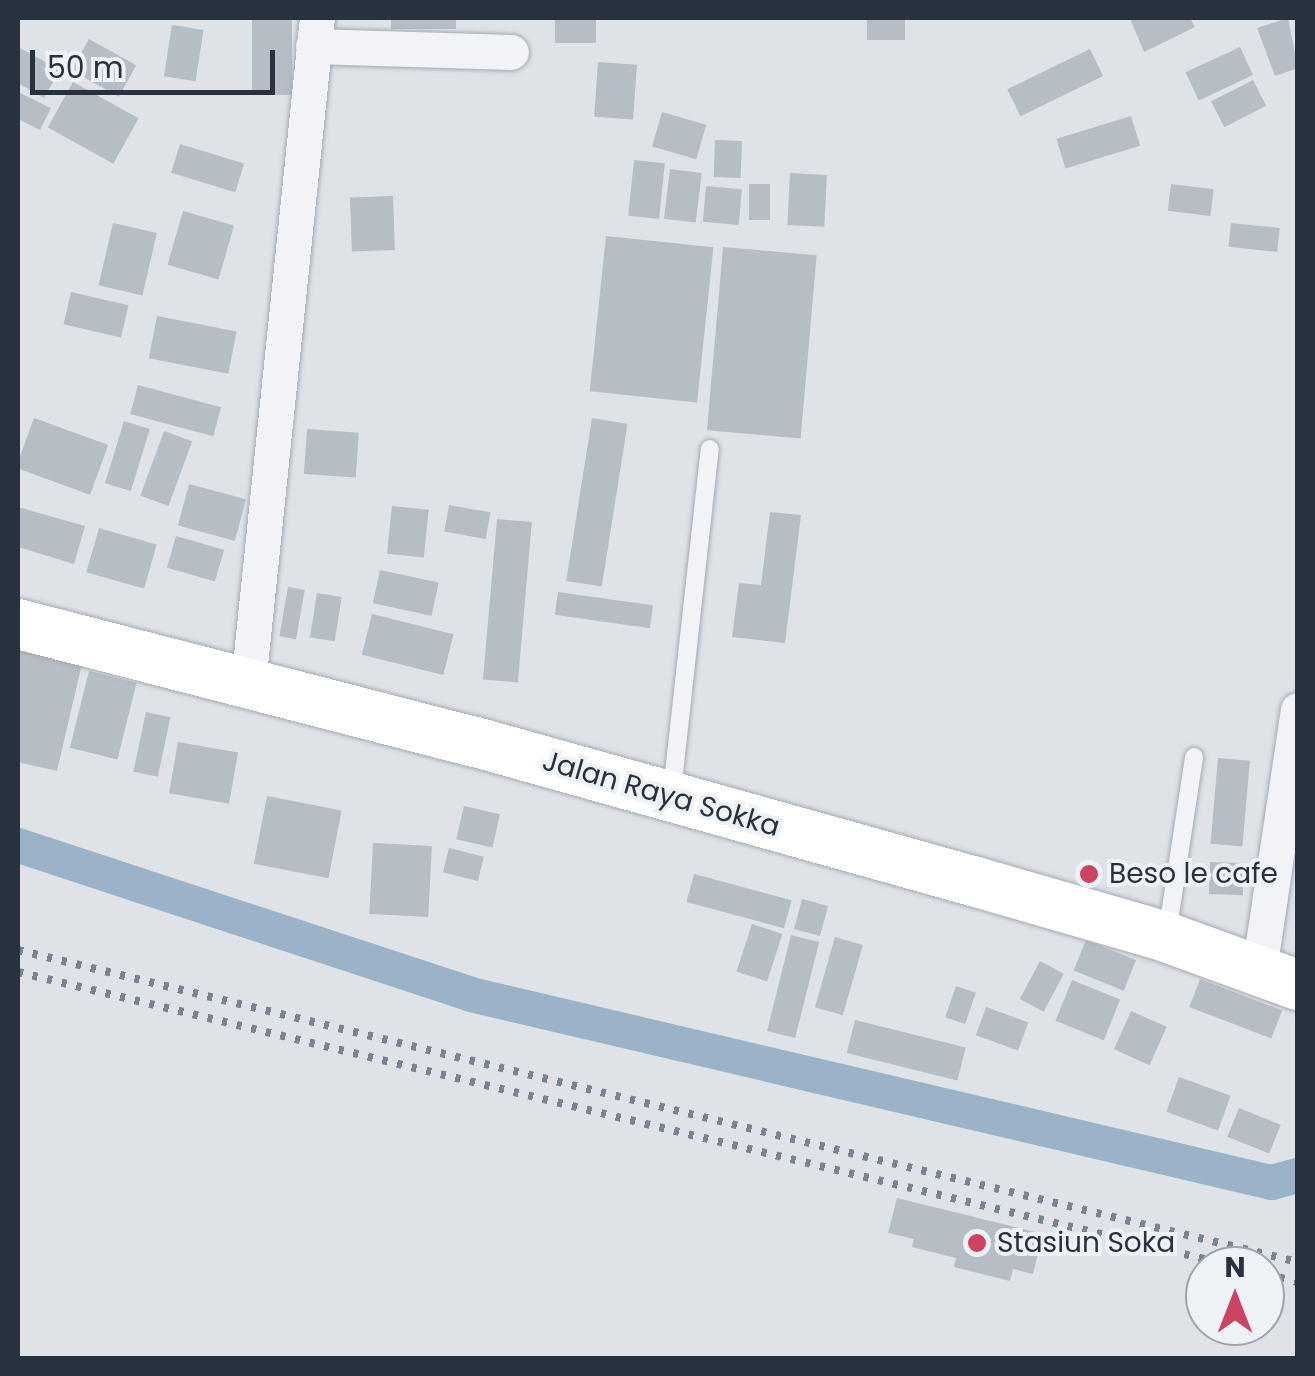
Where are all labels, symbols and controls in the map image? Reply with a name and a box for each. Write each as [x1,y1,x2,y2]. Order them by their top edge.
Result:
scale bar [35,30,280,92]
text: 50 m [47,46,124,89]
street label: Jalan Raya Sokka [539,744,783,844]
place label: Beso le cafe [1109,857,1278,891]
marker: Beso le cafe [1078,863,1100,885]
place label: Stasiun Soka [997,1226,1175,1260]
marker: Stasiun Soka [966,1232,988,1254]
north arrow [1185,1246,1285,1346]
text: N [1224,1248,1246,1287]

